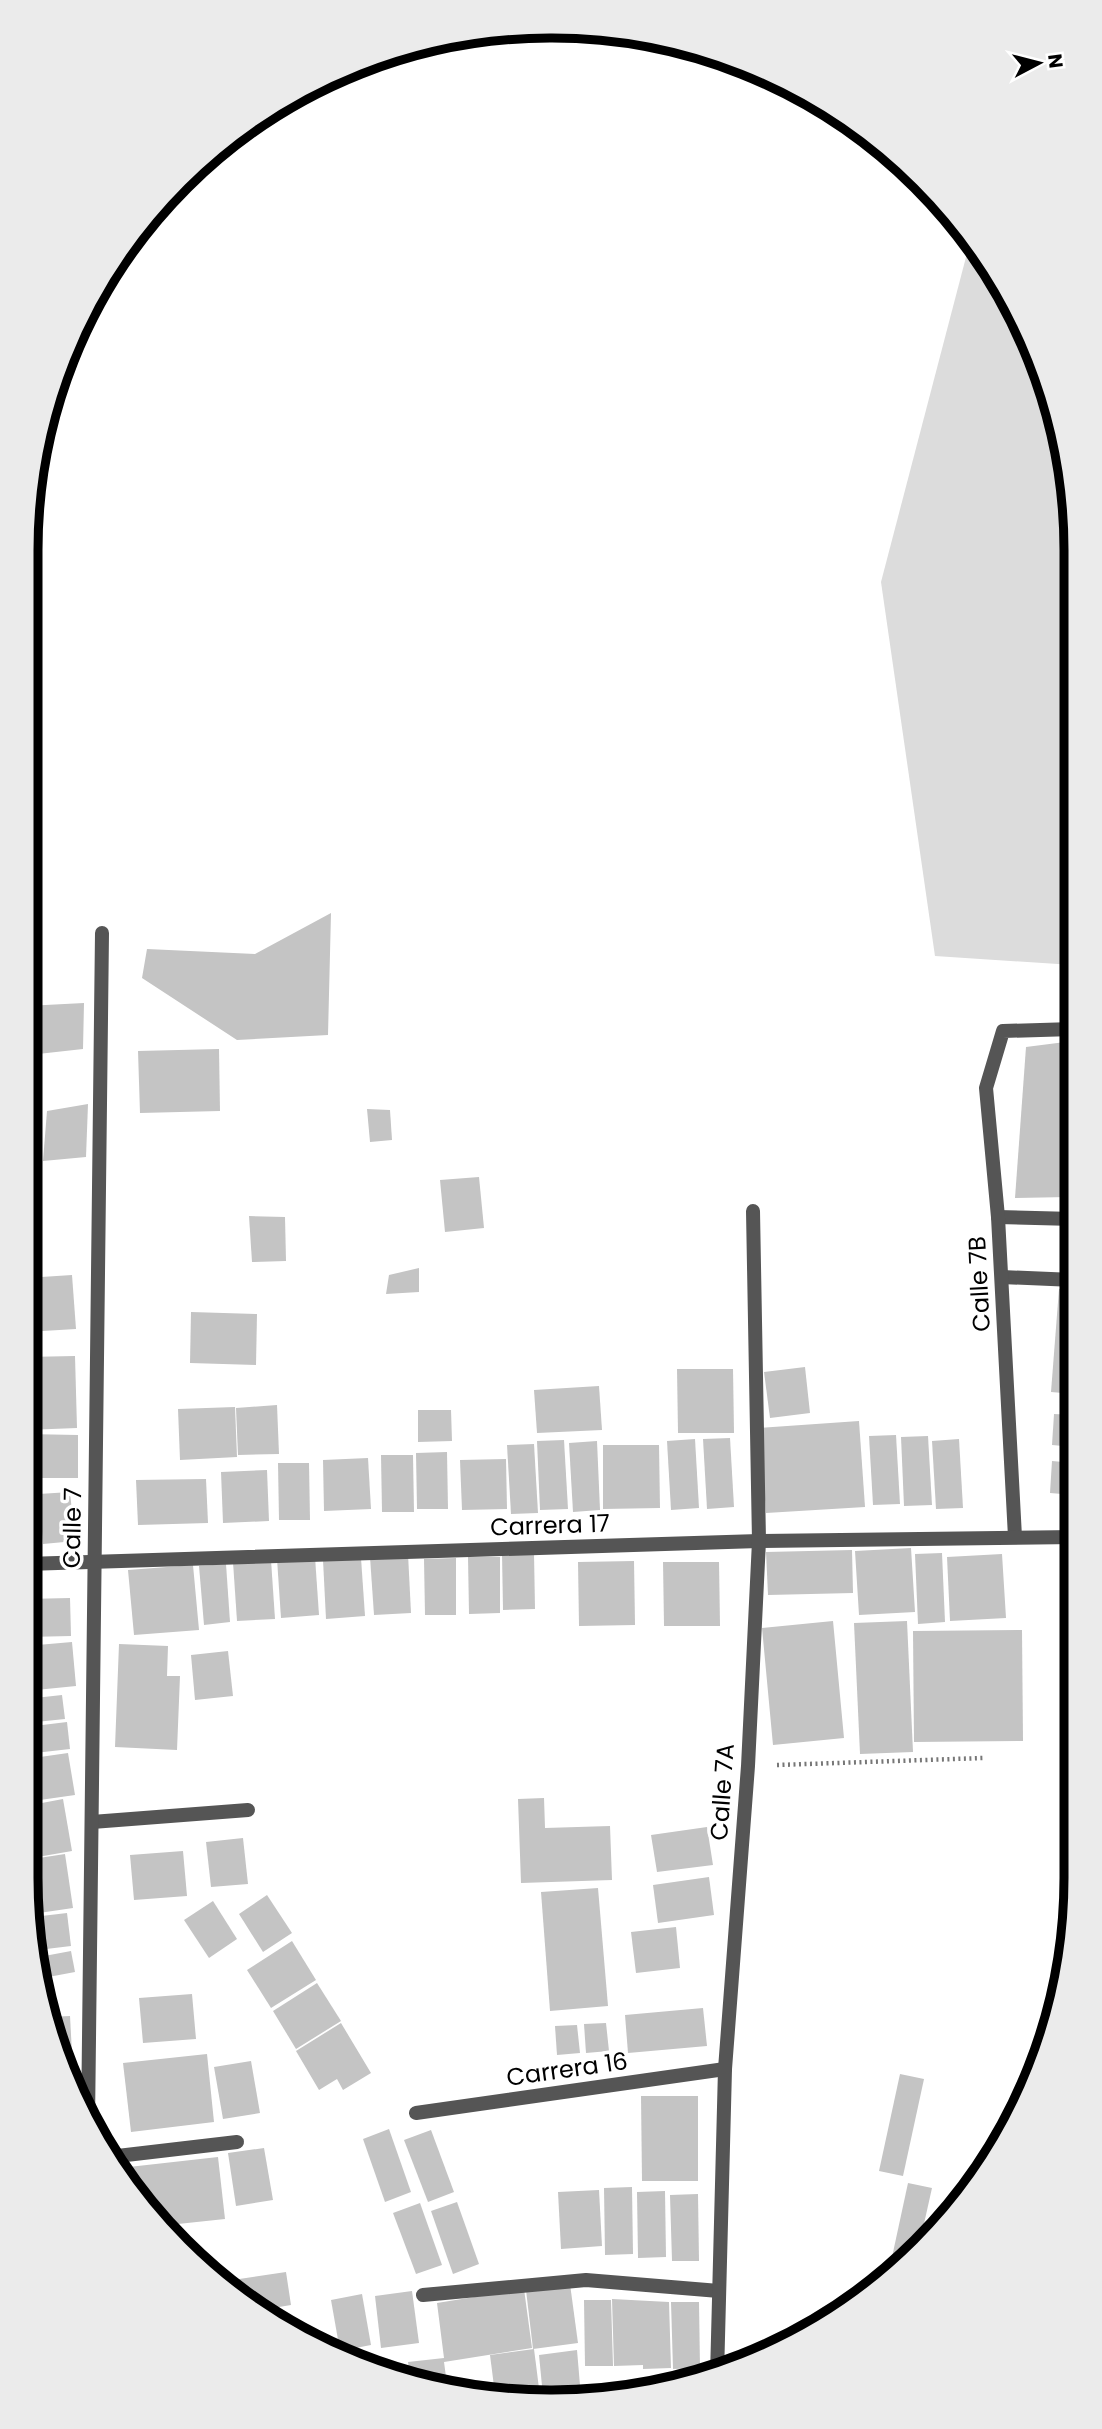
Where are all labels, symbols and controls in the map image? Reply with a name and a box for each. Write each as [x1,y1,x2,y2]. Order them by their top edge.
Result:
north arrow [1004,28,1074,98]
text: N [1041,52,1070,70]
street label: Calle 7B [960,1235,998,1333]
street label: Calle 7 [55,1487,89,1569]
street label: Carrera 17 [490,1506,610,1544]
street label: Calle 7A [702,1742,742,1842]
street label: Carrera 16 [504,2044,630,2094]

